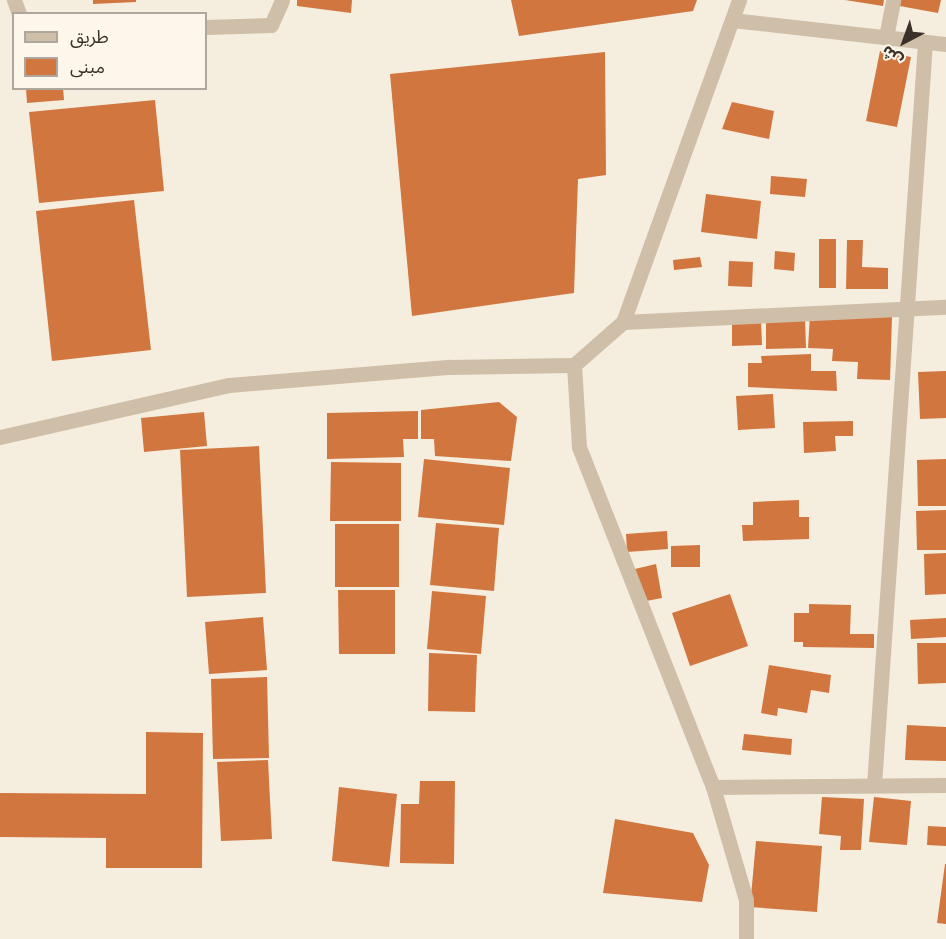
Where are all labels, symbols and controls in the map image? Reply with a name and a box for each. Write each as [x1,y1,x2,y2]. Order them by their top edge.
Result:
legend [12,12,207,90]
north arrow [874,12,934,72]
text: طريق [70,26,109,47]
text: ش [877,42,906,70]
text: مبنى [70,56,105,77]

